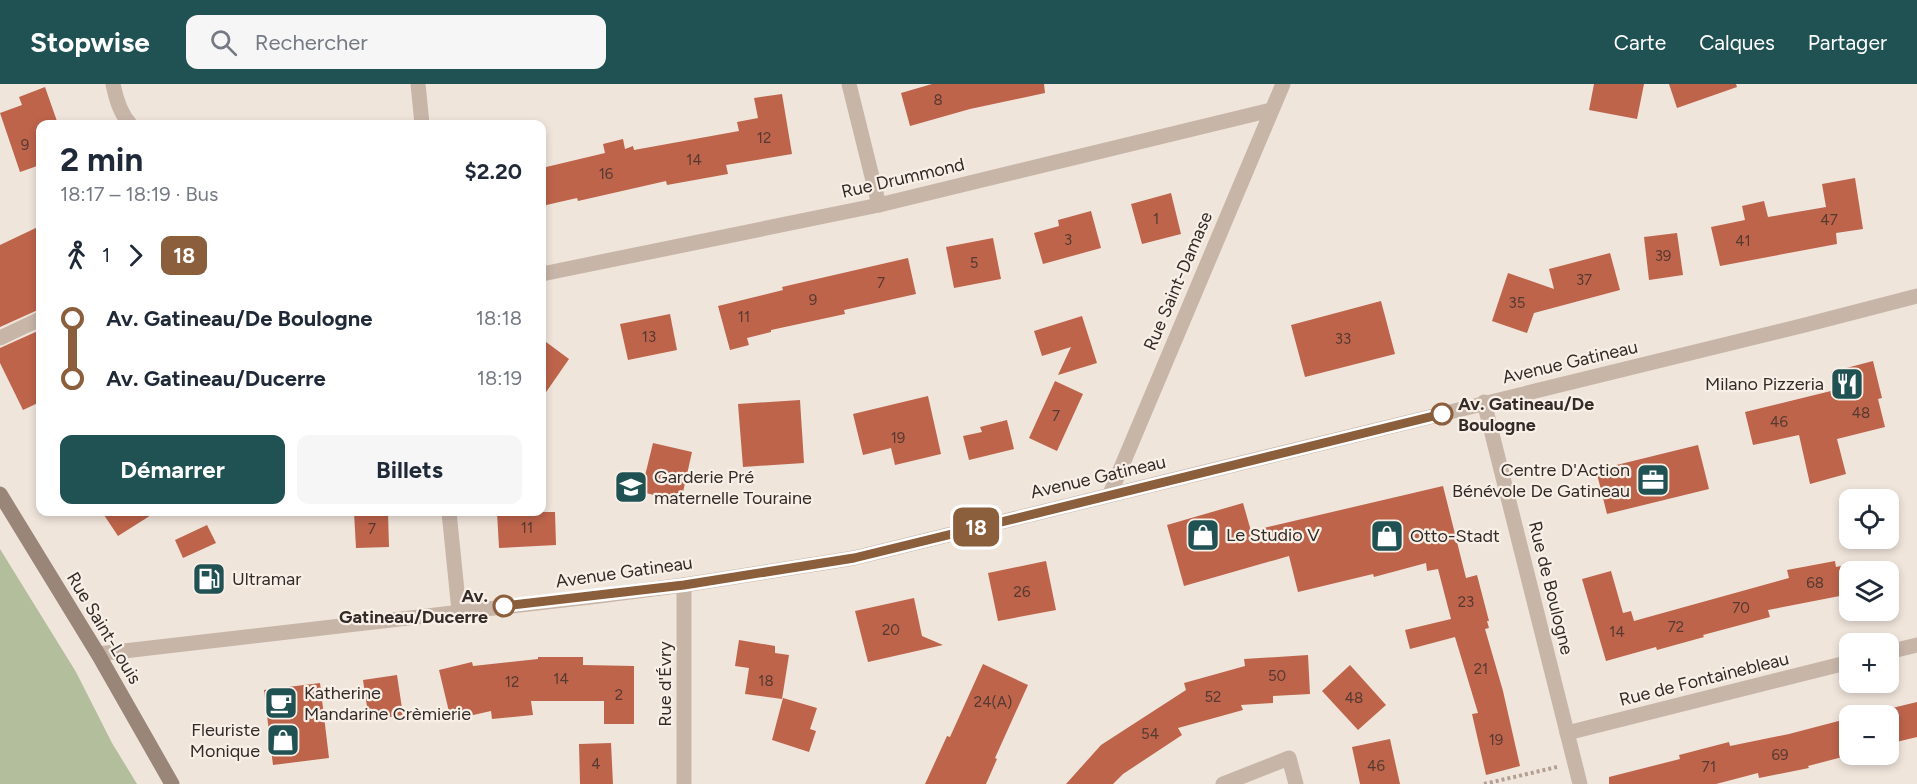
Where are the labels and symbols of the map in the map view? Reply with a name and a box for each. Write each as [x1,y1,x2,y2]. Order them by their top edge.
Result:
house number: 8 [933,91,943,109]
house number: 12 [757,129,771,147]
house number: 9 [21,136,29,154]
house number: 14 [686,151,702,169]
street label: Rue Drummond [839,153,967,203]
house number: 16 [599,165,614,183]
street label: Rue Saint-Damase [1139,208,1217,354]
house number: 1 [1153,210,1159,228]
house number: 47 [1820,211,1838,229]
house number: 3 [1064,231,1072,249]
house number: 41 [1735,232,1751,250]
house number: 39 [1655,247,1671,265]
house number: 5 [970,254,978,272]
house number: 37 [1576,271,1592,289]
house number: 7 [877,274,885,292]
house number: 9 [809,291,817,309]
house number: 35 [1509,294,1525,312]
house number: 11 [738,308,750,326]
house number: 13 [642,328,656,346]
house number: 33 [1335,330,1351,348]
street label: Avenue Gatineau [1500,336,1640,388]
restaurant icon: Milano Pizzeria [1829,366,1865,402]
place label: Milano Pizzeria [1705,373,1824,395]
place label: Av. Gatineau/De Boulogne [1458,393,1594,436]
marker: Av. Gatineau/De Boulogne [1431,403,1453,425]
house number: 48 [1852,404,1870,422]
house number: 7 [1052,407,1060,425]
house number: 46 [1770,413,1788,431]
house number: 19 [891,429,905,447]
street label: Avenue Gatineau [1028,451,1168,503]
place label: Centre D'Action Bénévole De Gatineau [1452,459,1630,502]
office icon: Centre D'Action Bénévole De Gatineau [1635,462,1671,498]
place label: Garderie Pré maternelle Touraine [654,466,812,509]
school or university icon: Garderie Pré maternelle Touraine [613,469,649,505]
line badge: 18 [949,508,1003,546]
shop icon: Le Studio V [1185,517,1221,553]
shop icon: Otto-Stadt [1369,518,1405,554]
house number: 11 [521,519,533,537]
street label: Rue de Boulogne [1524,519,1578,657]
house number: 7 [368,520,376,538]
place label: Le Studio V [1226,524,1320,546]
place label: Otto-Stadt [1410,525,1500,547]
street label: Avenue Gatineau [554,551,694,593]
fuel station icon: Ultramar [191,561,227,597]
street label: Rue Saint-Louis [62,568,146,688]
place label: Ultramar [232,568,301,590]
house number: 68 [1806,574,1824,592]
house number: 26 [1014,583,1031,601]
place label: Av. Gatineau/Ducerre [339,585,488,628]
house number: 23 [1458,593,1474,611]
marker: Av. Gatineau/Ducerre [493,595,515,617]
house number: 70 [1732,599,1750,617]
house number: 72 [1668,618,1684,636]
house number: 20 [882,621,900,639]
house number: 14 [1609,623,1625,641]
street label: Rue d'Évry [654,641,676,727]
street label: Rue de Fontainebleau [1617,647,1791,711]
house number: 21 [1474,660,1488,678]
house number: 50 [1268,667,1286,685]
house number: 14 [553,670,569,688]
house number: 18 [758,672,774,690]
house number: 12 [505,673,519,691]
place label: Katherine Mandarine Crèmierie [304,682,471,725]
cafe icon: Katherine Mandarine Crèmierie [263,685,299,721]
house number: 2 [615,686,623,704]
house number: 52 [1204,688,1222,706]
house number: 48 [1345,689,1363,707]
house number: 24(A) [974,693,1012,711]
place label: Fleuriste Monique [190,719,260,762]
shop icon: Fleuriste Monique [265,722,301,758]
house number: 54 [1141,725,1159,743]
house number: 19 [1489,731,1503,749]
house number: 69 [1772,746,1788,764]
house number: 4 [591,755,601,773]
house number: 46 [1367,757,1385,775]
house number: 71 [1702,758,1716,776]

